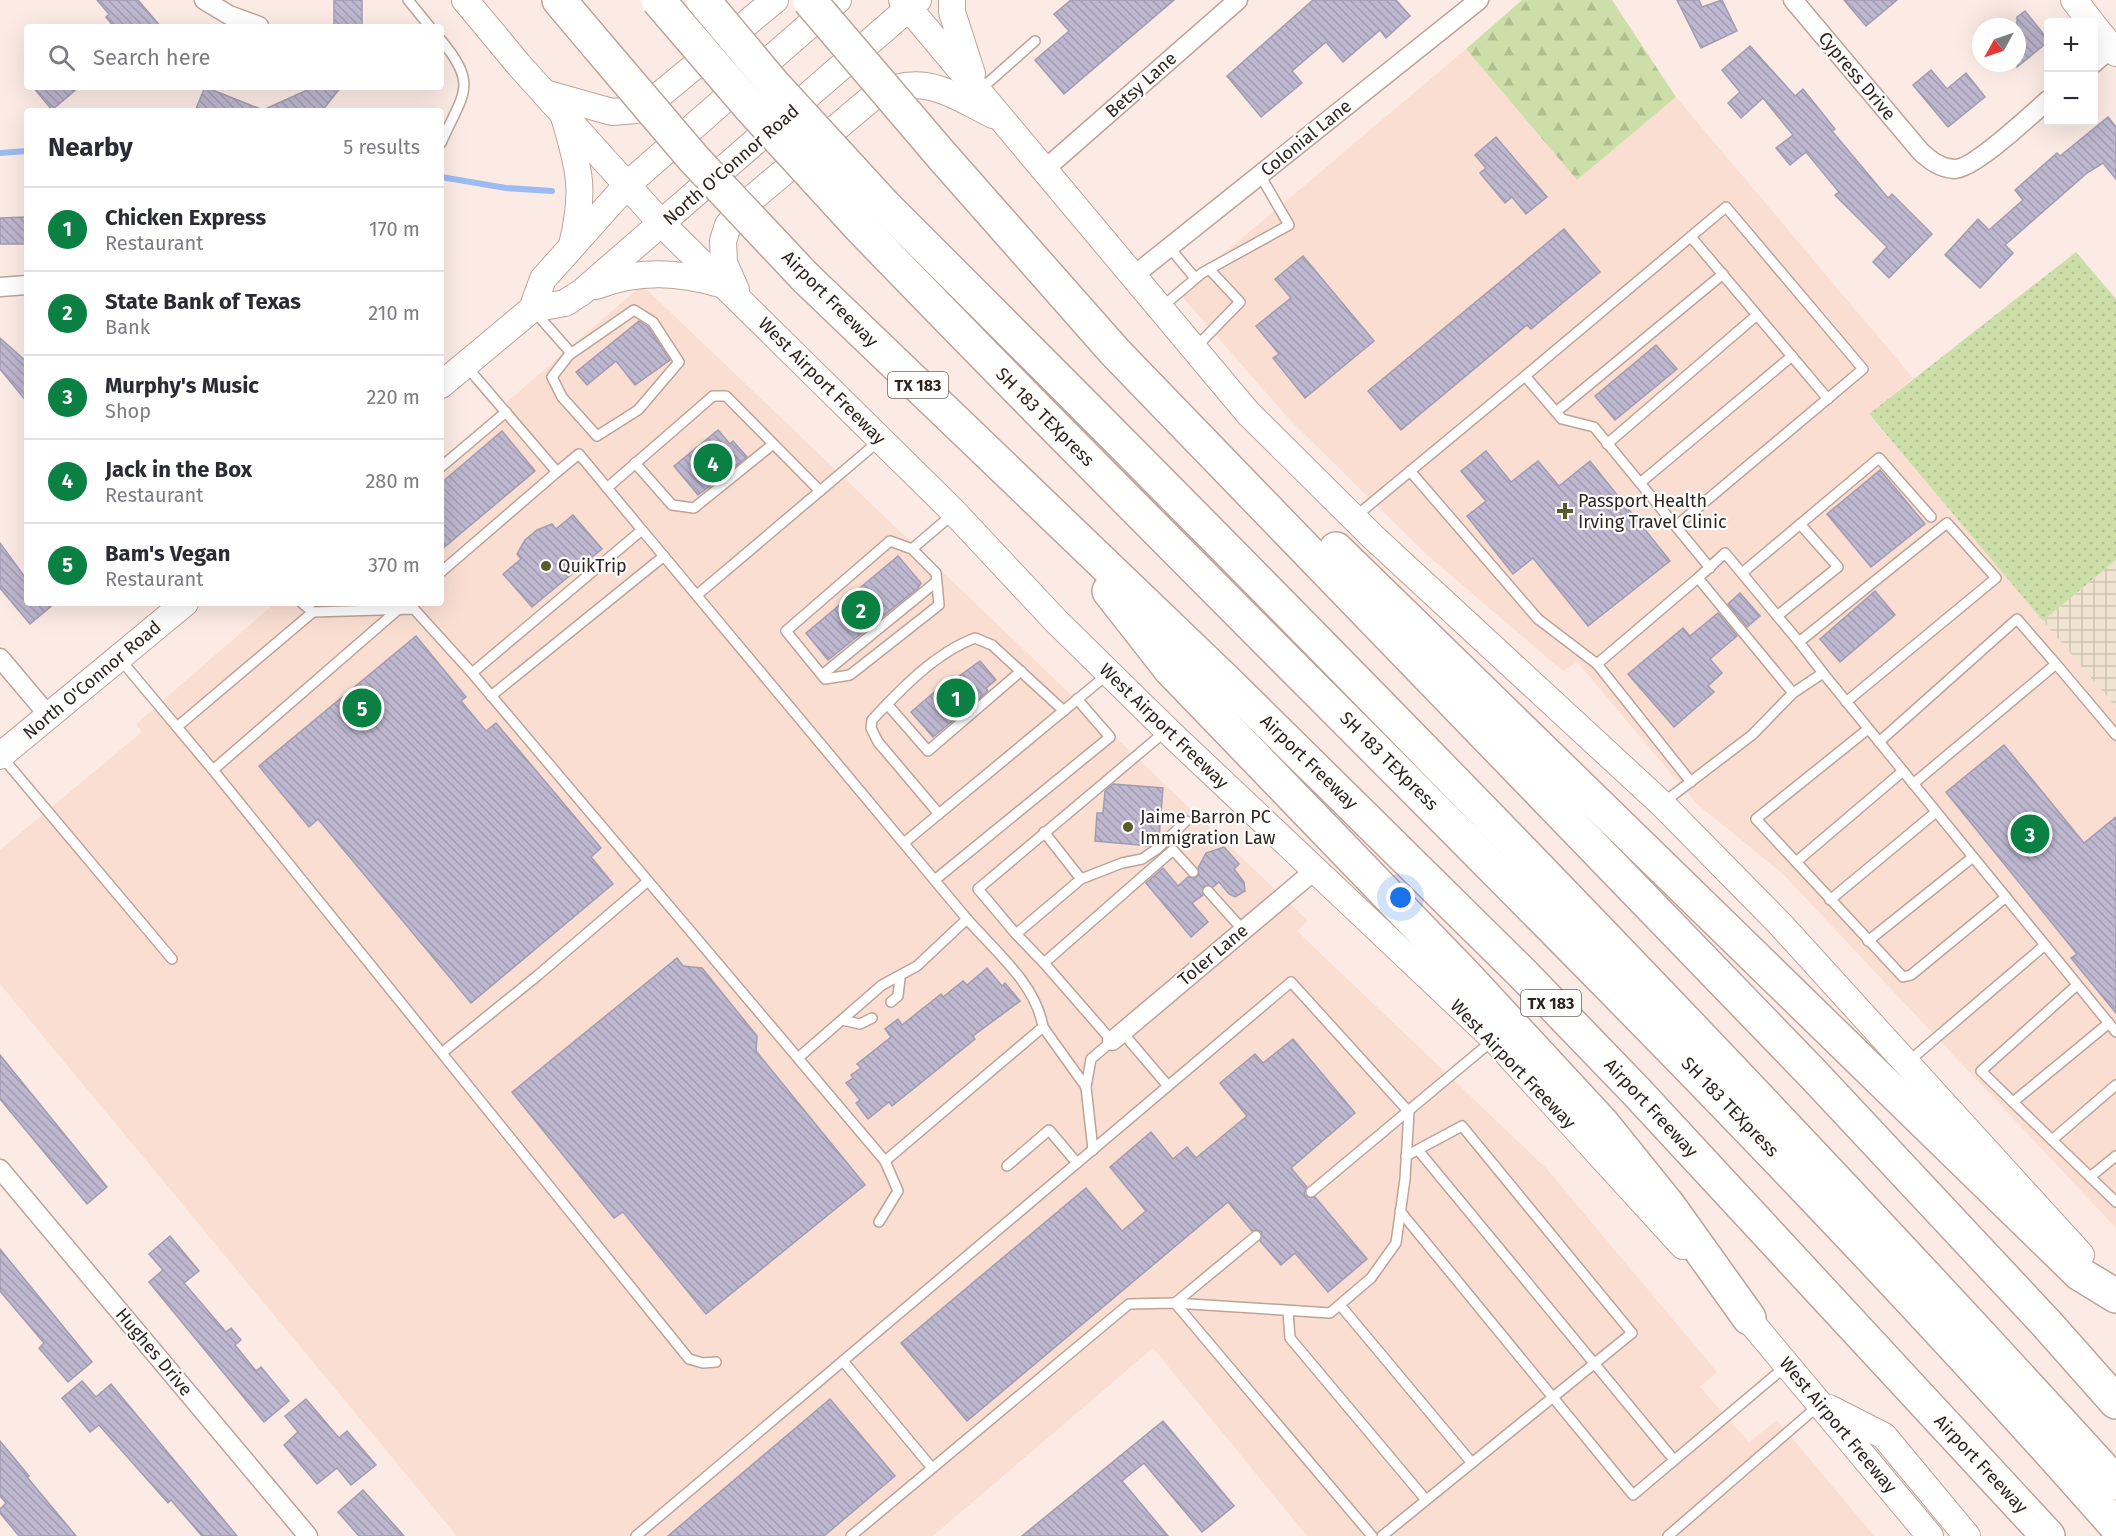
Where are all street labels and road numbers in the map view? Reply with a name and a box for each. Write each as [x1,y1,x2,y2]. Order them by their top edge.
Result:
street label: Cypress Drive [1814,27,1900,125]
street label: Betsy Lane [1101,47,1181,123]
street label: Colonial Lane [1256,95,1356,181]
street label: North O'Connor Road [658,100,804,230]
street label: Airport Freeway [777,246,883,352]
street label: West Airport Freeway [754,313,890,449]
street label: SH 183 TEXpress [991,363,1099,471]
road number: TX 183 [888,372,948,398]
street label: North O'Connor Road [19,616,165,744]
street label: West Airport Freeway [1095,659,1233,793]
street label: SH 183 TEXpress [1335,707,1443,815]
street label: Airport Freeway [1256,710,1362,814]
street label: Toler Lane [1174,919,1252,991]
road number: TX 183 [1521,990,1581,1016]
street label: West Airport Freeway [1446,995,1580,1133]
street label: SH 183 TEXpress [1677,1052,1783,1162]
street label: Airport Freeway [1600,1054,1702,1162]
street label: Hughes Drive [111,1304,197,1400]
street label: West Airport Freeway [1775,1352,1902,1498]
street label: Airport Freeway [1930,1410,2032,1518]

